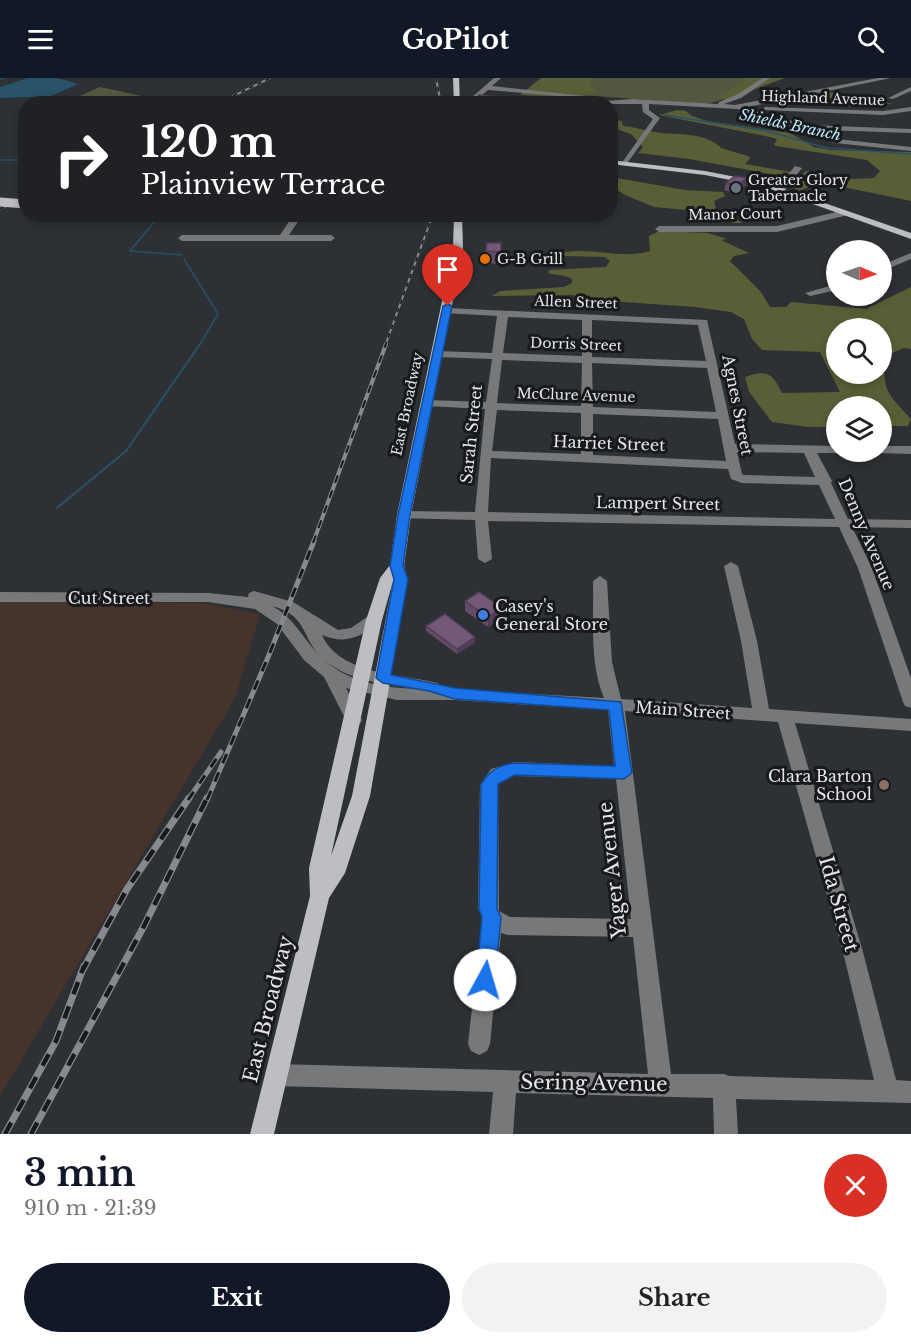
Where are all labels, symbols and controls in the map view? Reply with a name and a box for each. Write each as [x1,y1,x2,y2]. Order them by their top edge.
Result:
icon: menu [24,23,57,56]
text: GoPilot [402,23,509,56]
icon: search [854,23,887,56]
street label: Highland Avenue [761,87,885,109]
water label: Shields Branch [738,104,843,145]
text: 120 m [141,116,276,168]
icon: right [42,120,120,198]
text: Plainview Terrace [141,168,385,201]
place label: Greater Glory Tabernacle [748,171,848,205]
marker: Greater Glory Tabernacle [729,181,743,195]
street label: Manor Court [688,204,783,224]
north arrow [826,240,892,306]
map controls [826,240,892,462]
pin [422,244,473,306]
place label: G-B Grill [497,250,563,268]
marker: G-B Grill [478,252,492,266]
icon: arrive [431,253,464,286]
street label: Allen Street [533,292,619,312]
button: search [826,318,892,384]
street label: Dorris Street [530,333,623,355]
street label: East Broadway [387,351,427,457]
street label: Agnes Street [718,352,758,457]
street label: Sarah Street [456,384,486,484]
street label: McClure Avenue [516,384,636,406]
button: layers [826,396,892,462]
street label: Harriet Street [553,431,665,455]
street label: Denny Avenue [834,475,900,593]
street label: Lampert Street [596,492,720,514]
street label: Cut Street [68,588,150,608]
place label: Casey's General Store [495,596,608,634]
marker: Casey's General Store [476,608,490,622]
street label: Main Street [635,697,731,723]
place label: Clara Barton School [768,766,872,804]
marker: Clara Barton School [877,778,891,792]
street label: Yager Avenue [593,800,631,941]
street label: Ida Street [814,854,864,955]
street label: East Broadway [238,933,298,1085]
position arrow [453,948,517,1012]
street label: Sering Avenue [520,1070,668,1096]
text: 3 min [24,1151,136,1196]
button: close [824,1154,887,1217]
text: 910 m · 21:39 [24,1196,157,1220]
button: Exit [24,1263,450,1332]
button: Share [462,1263,887,1332]

